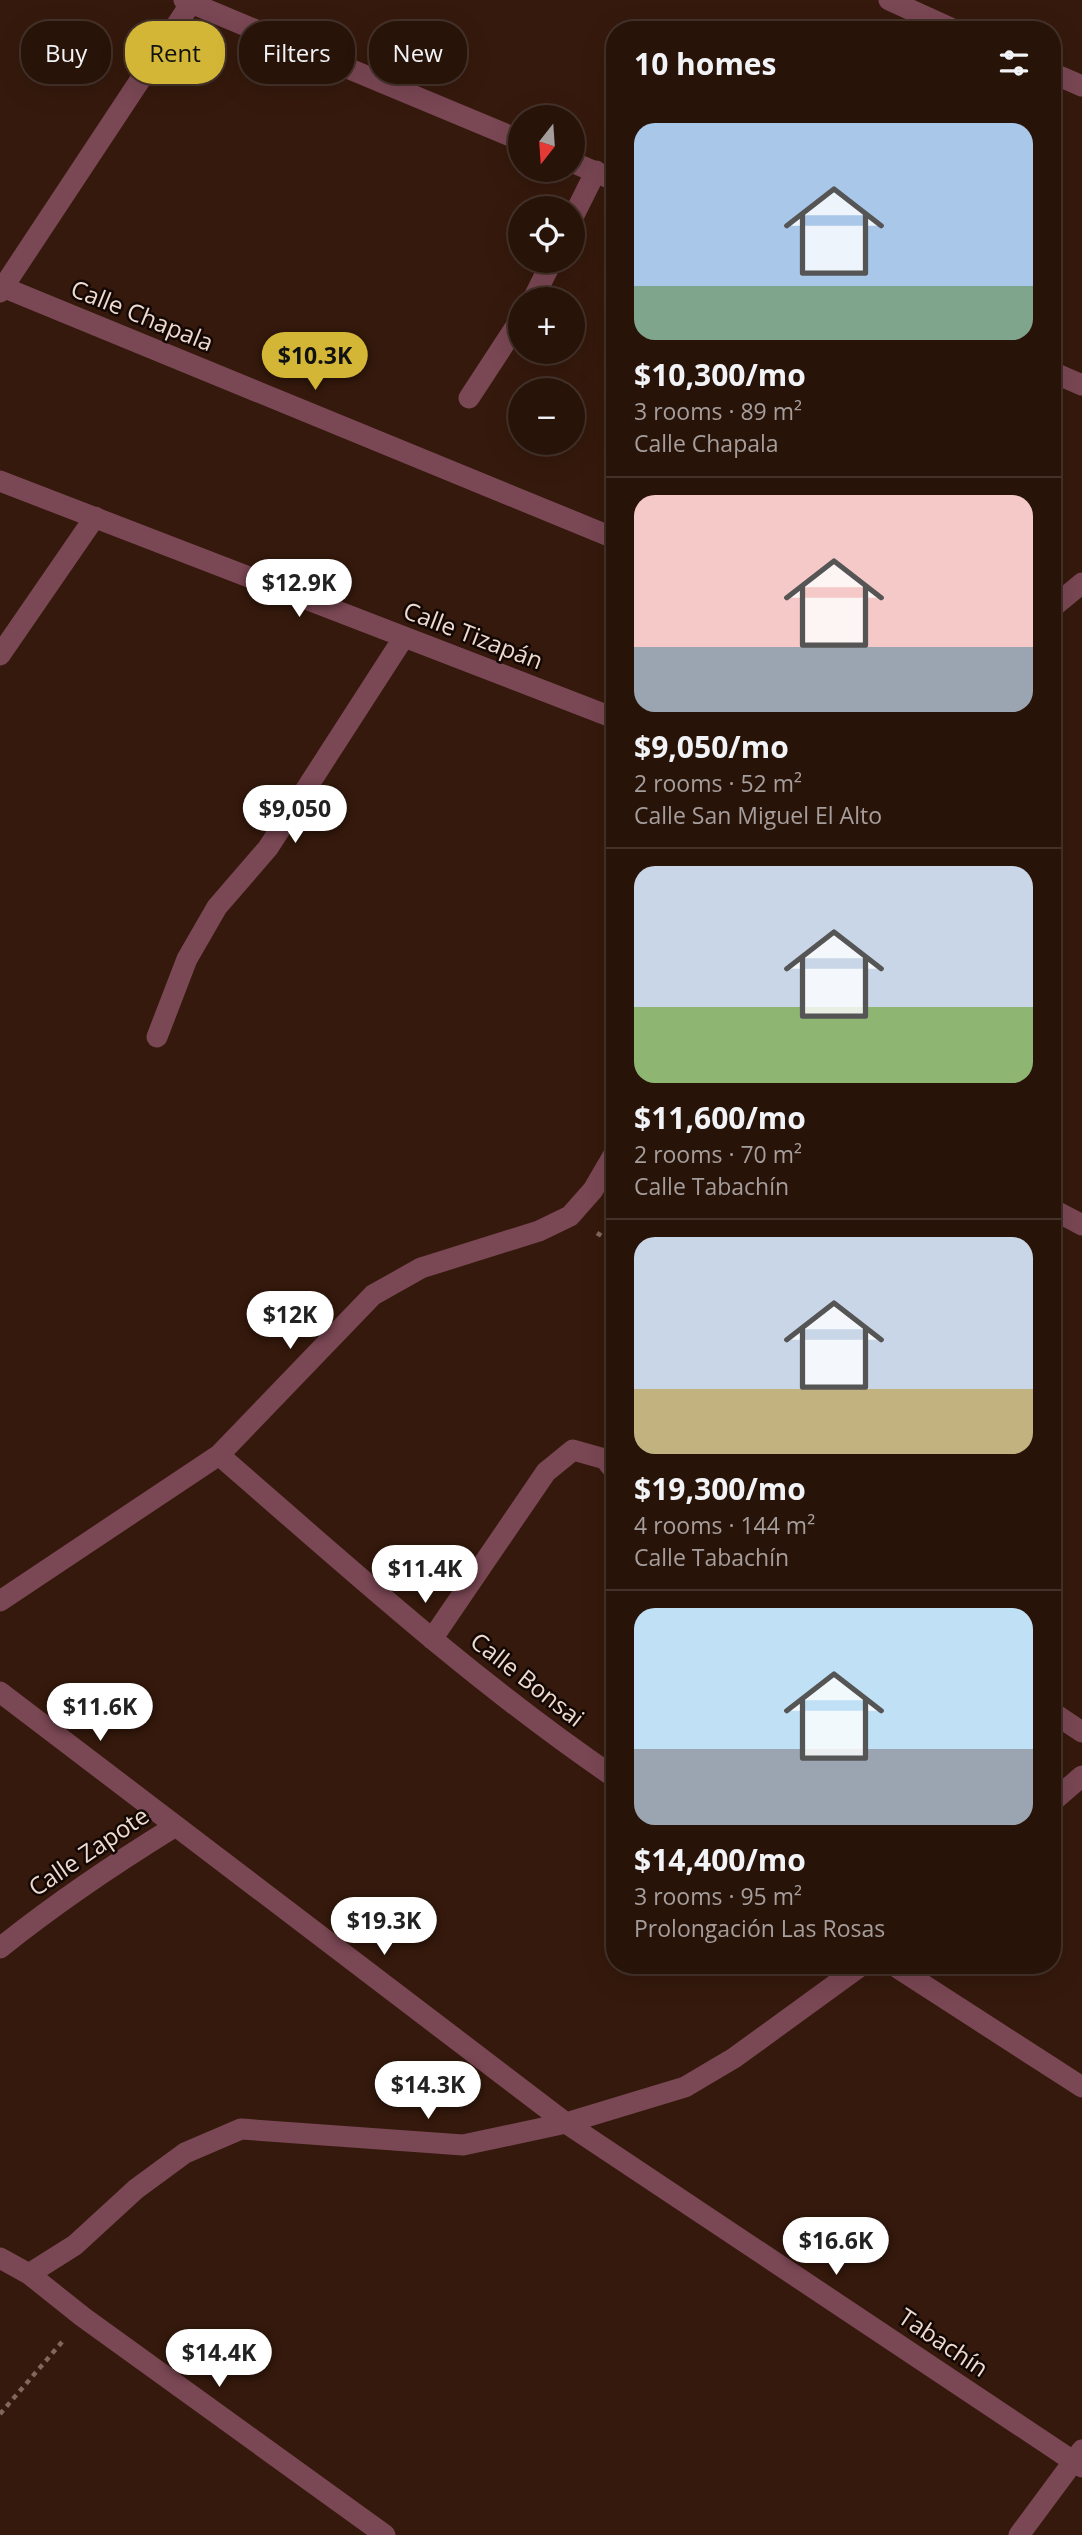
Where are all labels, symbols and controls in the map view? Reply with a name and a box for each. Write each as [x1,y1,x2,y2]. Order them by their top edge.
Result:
chip: Buy [21,21,111,84]
chip: Rent [125,21,225,84]
chip: Filters [239,21,355,84]
chip: New [369,21,467,84]
text: 10 homes [634,43,777,84]
icon: filters [995,44,1033,82]
north arrow [508,105,584,182]
map controls [508,105,585,455]
icon: home [771,168,897,294]
button: locate [508,196,585,273]
street label: Calle Chapala [66,271,219,358]
button: + [508,287,585,364]
pin: $10.3K [258,332,372,392]
text: $10.3K [278,339,352,371]
text: $10,300/mo [634,354,806,395]
button: − [508,378,585,455]
text: 3 rooms · 89 m² [634,395,802,427]
text: Calle Chapala [634,427,779,459]
icon: home [771,540,897,666]
pin: $12.9K [242,560,356,619]
text: $12.9K [262,566,336,598]
street label: Calle Tizapán [399,593,548,676]
text: $9,050/mo [634,726,789,767]
text: 2 rooms · 52 m² [634,767,802,799]
pin: $9,050 [238,786,352,845]
text: $9,050 [259,792,331,824]
text: Calle San Miguel El Alto [634,799,882,831]
icon: home [771,911,897,1037]
text: $11,600/mo [634,1097,806,1138]
text: 2 rooms · 70 m² [634,1138,802,1170]
text: Calle Tabachín [634,1170,789,1202]
icon: home [771,1282,897,1408]
pin: $12K [249,1292,331,1351]
text: $12K [263,1298,317,1330]
text: $19,300/mo [634,1468,806,1509]
text: 4 rooms · 144 m² [634,1509,815,1541]
text: Calle Tabachín [634,1541,789,1573]
pin: $11.4K [368,1546,482,1605]
text: $11.4K [388,1552,462,1584]
street label: Calle Bonsai [464,1624,592,1734]
icon: home [771,1653,897,1779]
pin: $11.6K [43,1684,157,1743]
text: $11.6K [63,1690,137,1722]
street label: Calle Zapote [22,1798,155,1903]
text: $14,400/mo [634,1839,806,1880]
text: 3 rooms · 95 m² [634,1880,802,1912]
pin: $19.3K [327,1898,441,1957]
text: $19.3K [347,1904,421,1936]
text: Prolongación Las Rosas [634,1912,885,1944]
pin: $14.3K [371,2062,485,2121]
text: $14.3K [391,2068,465,2100]
pin: $16.6K [779,2218,893,2277]
text: $16.6K [799,2224,873,2256]
street label: Tabachín [893,2300,995,2384]
pin: $14.4K [162,2330,276,2389]
text: $14.4K [182,2336,256,2368]

